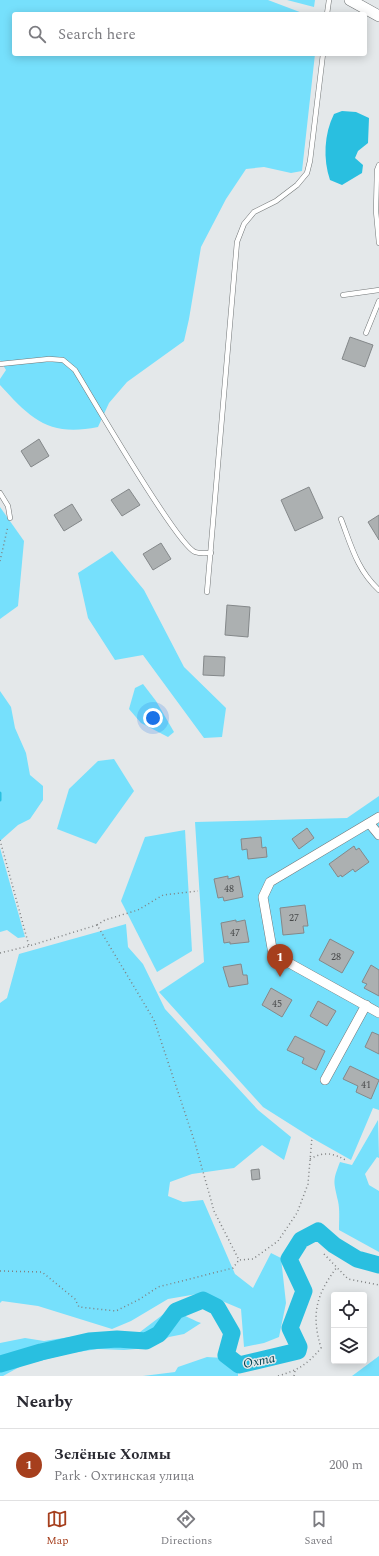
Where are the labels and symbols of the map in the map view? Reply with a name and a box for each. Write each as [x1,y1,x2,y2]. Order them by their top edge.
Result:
your location [143,708,163,728]
house number: 48 [224,881,234,897]
house number: 27 [289,910,299,926]
house number: 47 [230,925,240,941]
pin: 1 [267,944,293,977]
house number: 28 [331,949,341,965]
house number: 45 [272,996,282,1012]
house number: 41 [361,1077,371,1093]
water label: Охта [241,1348,277,1374]

